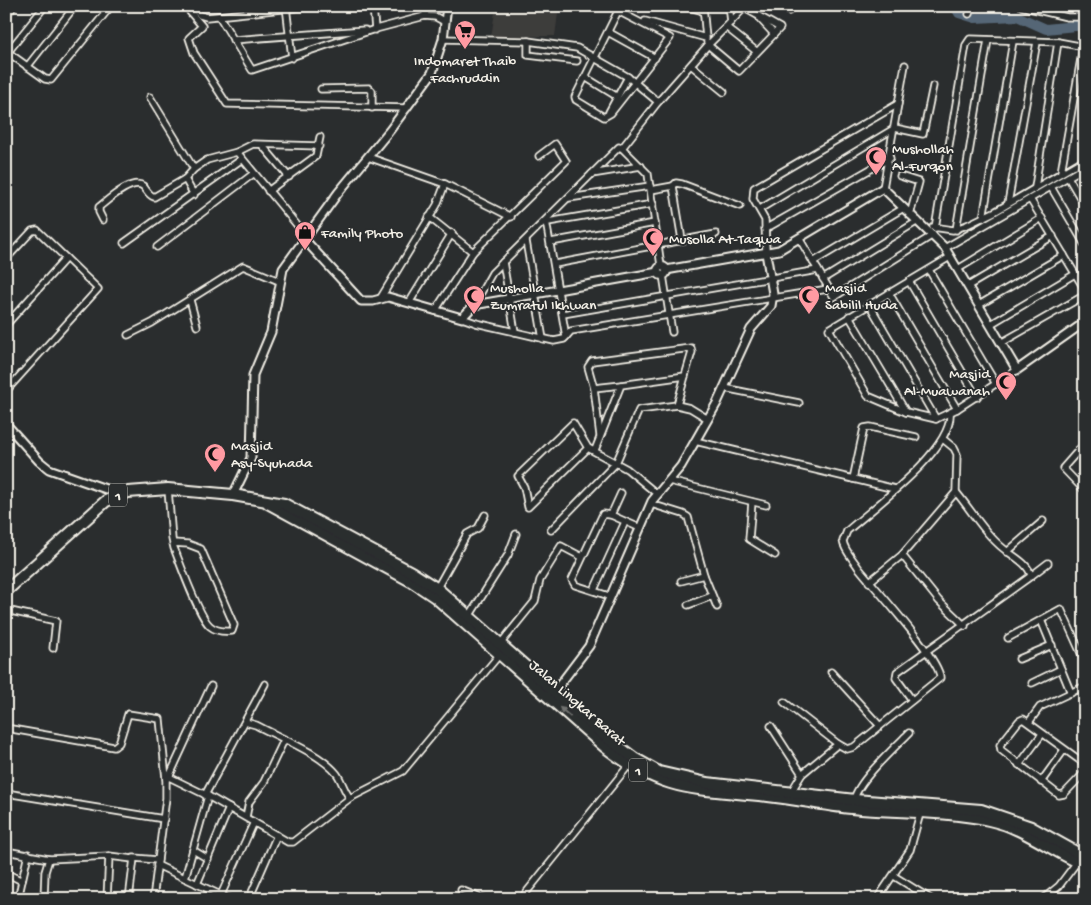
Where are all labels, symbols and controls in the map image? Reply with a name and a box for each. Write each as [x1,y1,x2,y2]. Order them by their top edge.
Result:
supermarket icon: Indomaret Thaib Fachruddin [453,19,477,50]
place label: Indomaret Thaib Fachruddin [414,53,516,88]
place label: Mushollah Al-Furqon [892,141,954,176]
mosque icon: Mushollah Al-Furqon [864,145,888,176]
shop icon: Family Photo [293,220,317,251]
place label: Family Photo [320,225,403,243]
mosque icon: Musolla At-Taqwa [641,226,665,257]
place label: Musolla At-Taqwa [669,231,782,249]
place label: Musholla Zumratul Ikhwan [490,280,596,315]
place label: Masjid Sabilil Huda [825,280,898,315]
mosque icon: Musholla Zumratul Ikhwan [462,284,486,315]
mosque icon: Masjid Sabilil Huda [797,284,821,315]
place label: Masjid Al-Muawanah [904,366,991,401]
mosque icon: Masjid Al-Muawanah [994,370,1018,401]
place label: Masjid Asy-Syuhada [231,438,313,473]
mosque icon: Masjid Asy-Syuhada [203,442,227,473]
road number: 1 [109,484,127,506]
street label: Jalan Lingkar Barat [525,656,630,752]
one-way arrow [558,707,571,718]
road number: 1 [629,758,647,782]

